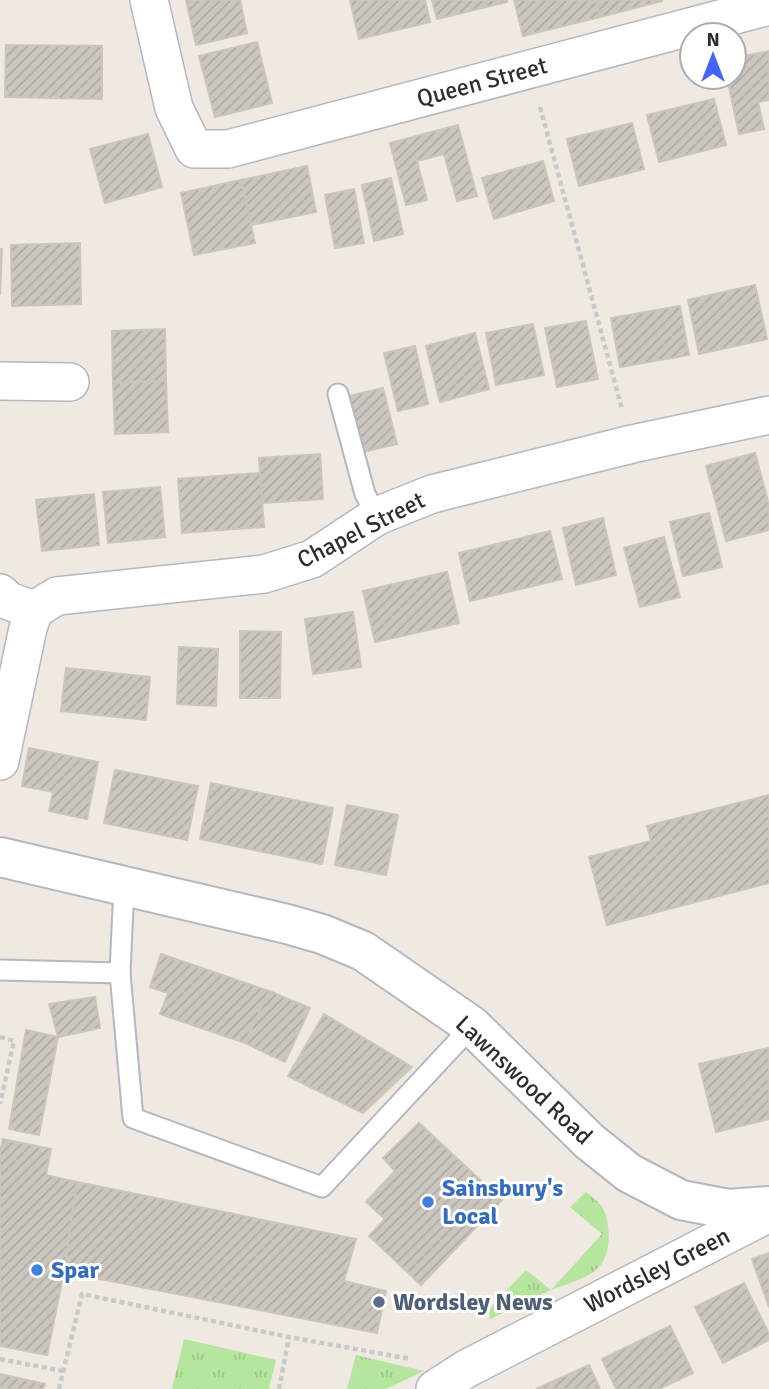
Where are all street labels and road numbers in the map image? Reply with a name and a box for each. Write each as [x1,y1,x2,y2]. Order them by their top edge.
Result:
street label: Queen Street [414,50,550,114]
street label: Chapel Street [292,485,430,575]
street label: Lawnswood Road [449,1009,599,1151]
street label: Wordsley Green [579,1220,735,1320]

